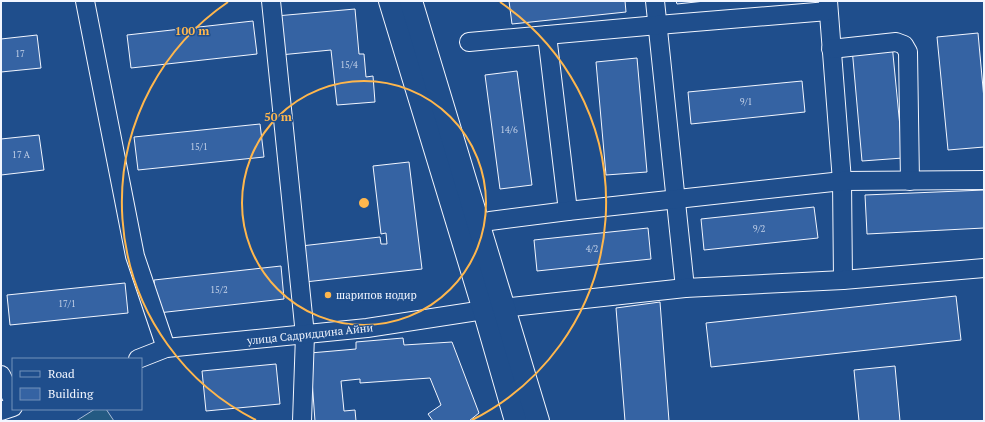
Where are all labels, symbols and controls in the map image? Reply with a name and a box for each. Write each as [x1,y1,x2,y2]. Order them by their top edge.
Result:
text: 100 m [175,23,209,38]
house number: 17 [15,48,25,60]
house number: 15/4 [340,59,358,71]
house number: 9/1 [740,96,752,108]
text: 50 m [264,109,292,124]
house number: 14/6 [500,124,518,136]
house number: 15/1 [190,141,208,153]
house number: 17 A [12,149,31,161]
centre of rings [357,196,371,210]
house number: 9/2 [753,223,766,235]
house number: 4/2 [586,243,599,255]
house number: 15/2 [210,284,228,296]
place label: шарипов нодир [336,288,417,302]
marker: шарипов нодир [323,290,333,300]
house number: 17/1 [58,298,76,310]
street label: улица Садриддина Айни [245,320,374,348]
legend [12,358,142,410]
text: Road [48,366,75,381]
text: Building [48,386,94,401]

